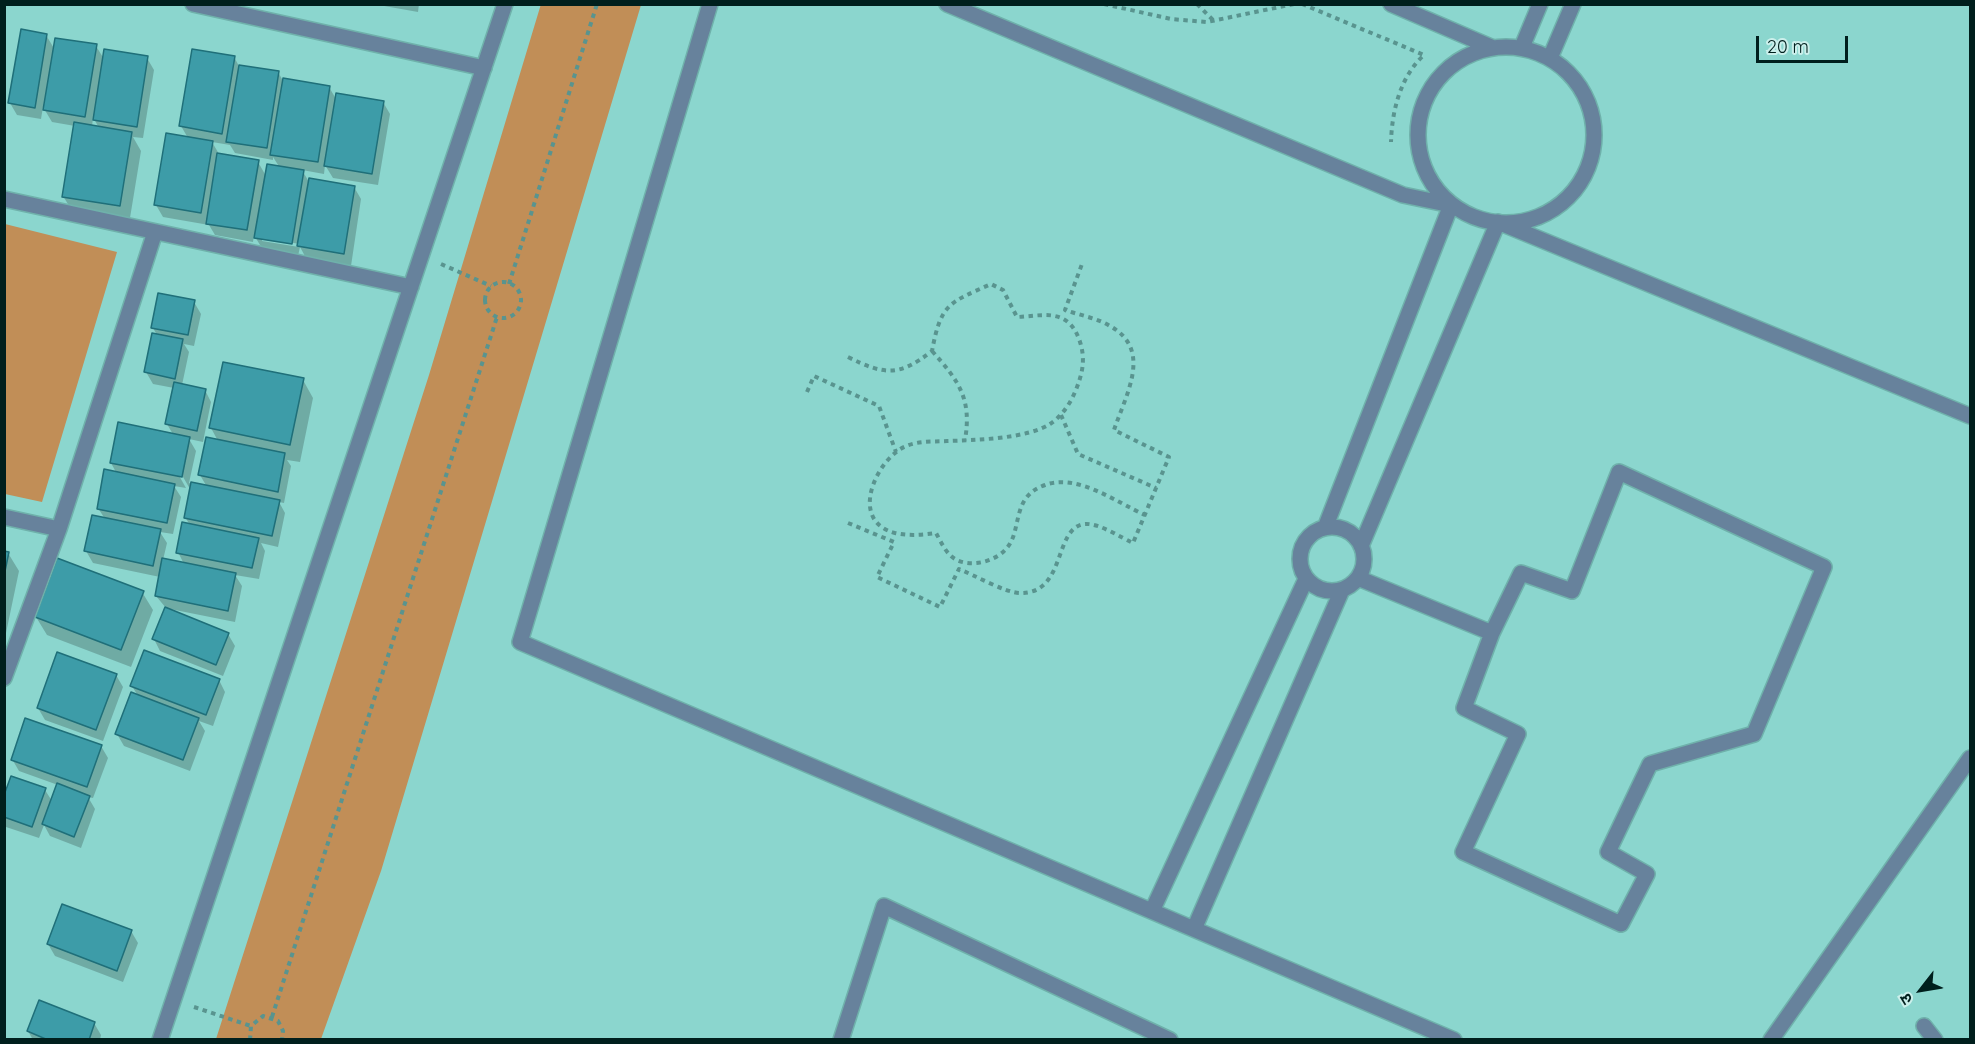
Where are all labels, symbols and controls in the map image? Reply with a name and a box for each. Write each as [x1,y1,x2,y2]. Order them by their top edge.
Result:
scale bar [1759,24,1850,62]
text: 20 m [1767,35,1809,58]
north arrow [1891,960,1951,1020]
text: उ [1895,990,1917,1008]

